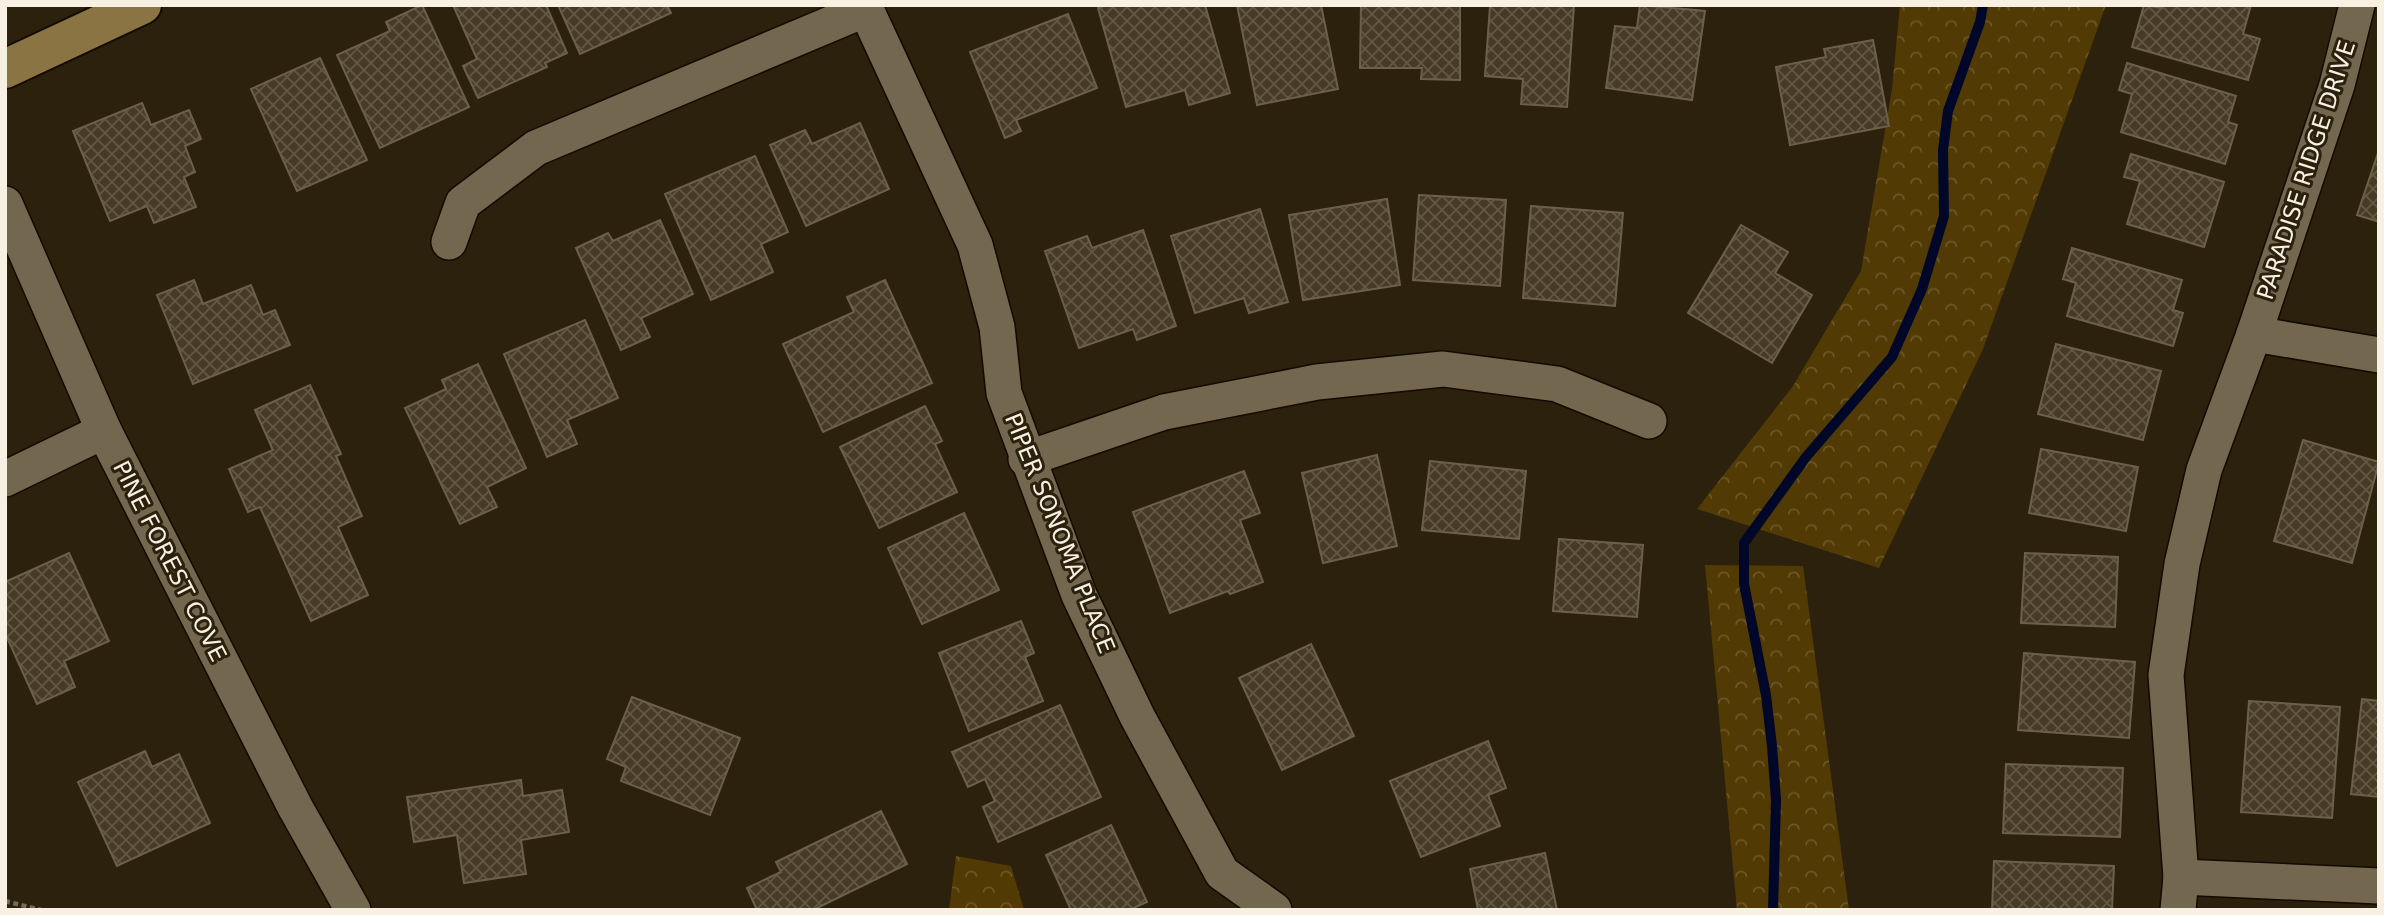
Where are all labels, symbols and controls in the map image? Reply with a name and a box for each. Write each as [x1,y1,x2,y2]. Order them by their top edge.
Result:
street label: PARADISE RIDGE DRIVE [2252,37,2360,303]
street label: PIPER SONOMA PLACE [1000,409,1120,657]
street label: PINE FOREST COVE [108,456,232,666]

